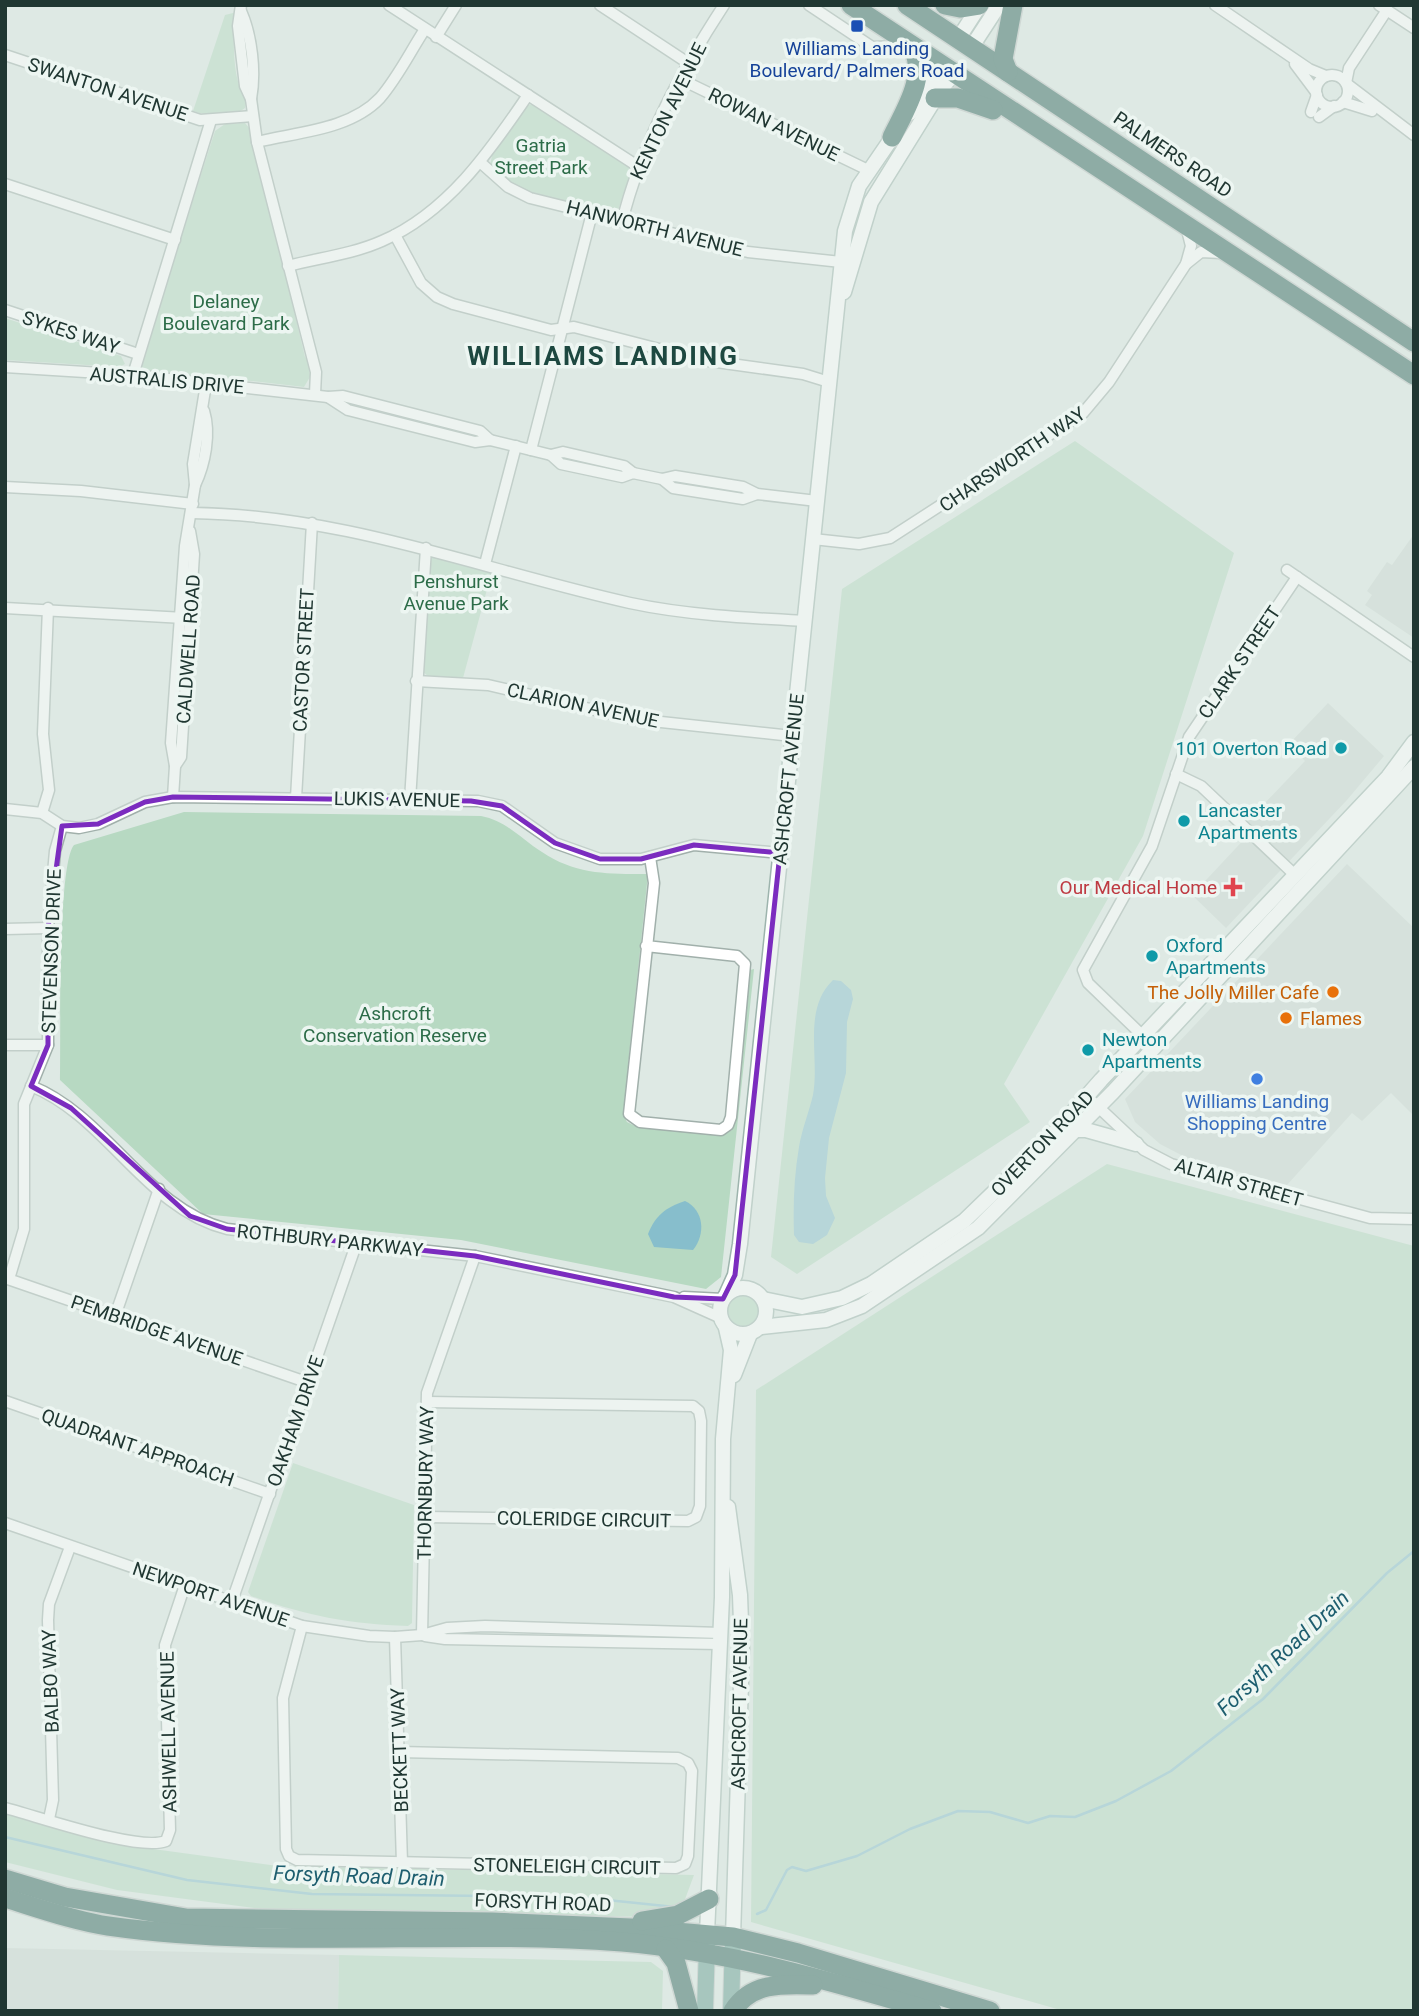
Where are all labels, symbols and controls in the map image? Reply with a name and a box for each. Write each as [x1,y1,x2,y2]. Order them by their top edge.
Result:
marker: Williams Landing Boulevard/ Palmers Road [849,18,865,34]
place label: Williams Landing Boulevard/ Palmers Road [750,37,964,82]
street label: KENTON AVENUE [625,39,712,183]
street label: SWANTON AVENUE [25,53,191,126]
street label: ROWAN AVENUE [704,83,843,166]
street label: PALMERS ROAD [1109,106,1236,202]
park label: Gatria Street Park [494,134,588,179]
street label: HANWORTH AVENUE [564,195,746,262]
park label: Delaney Boulevard Park [162,290,290,335]
street label: SYKES WAY [19,306,123,359]
district label: WILLIAMS LANDING [467,341,739,371]
street label: AUSTRALIS DRIVE [89,362,245,399]
street label: CHARSWORTH WAY [935,402,1090,517]
park label: Penshurst Avenue Park [403,570,509,615]
street label: CALDWELL ROAD [172,574,205,725]
street label: CASTOR STREET [288,587,319,733]
street label: CLARK STREET [1193,602,1286,723]
street label: CLARION AVENUE [505,678,661,733]
street label: ASHCROFT AVENUE [768,692,809,866]
place label: 101 Overton Road [1175,737,1327,760]
marker: 101 Overton Road [1333,740,1349,756]
street label: LUKIS AVENUE [334,787,461,812]
place label: Lancaster Apartments [1198,799,1298,844]
marker: Lancaster Apartments [1176,813,1192,829]
street label: STEVENSON DRIVE [37,868,66,1034]
place label: Our Medical Home [1060,876,1217,899]
marker: Our Medical Home [1223,877,1243,897]
place label: Oxford Apartments [1166,934,1266,979]
marker: Oxford Apartments [1144,948,1160,964]
place label: The Jolly Miller Cafe [1147,981,1319,1004]
marker: The Jolly Miller Cafe [1325,984,1341,1000]
park label: Ashcroft Conservation Reserve [303,1002,487,1047]
place label: Flames [1300,1007,1362,1030]
marker: Flames [1278,1010,1294,1026]
place label: Newton Apartments [1102,1028,1202,1073]
marker: Newton Apartments [1080,1042,1096,1058]
marker: Williams Landing Shopping Centre [1249,1071,1265,1087]
street label: OVERTON ROAD [986,1086,1099,1201]
place label: Williams Landing Shopping Centre [1185,1090,1329,1135]
street label: ALTAIR STREET [1172,1153,1306,1212]
street label: ROTHBURY PARKWAY [236,1219,425,1262]
street label: PEMBRIDGE AVENUE [68,1290,246,1371]
street label: OAKHAM DRIVE [262,1353,329,1490]
street label: QUADRANT APPROACH [38,1404,237,1491]
street label: THORNBURY WAY [413,1405,438,1560]
street label: COLERIDGE CIRCUIT [497,1506,671,1533]
street label: NEWPORT AVENUE [130,1557,292,1632]
water label: Forsyth Road Drain [1212,1586,1354,1720]
street label: ASHCROFT AVENUE [727,1618,753,1790]
street label: BALBO WAY [37,1628,64,1733]
street label: ASHWELL AVENUE [156,1651,181,1813]
street label: BECKETT WAY [386,1687,413,1813]
street label: STONELEIGH CIRCUIT [473,1853,661,1880]
water label: Forsyth Road Drain [273,1861,445,1891]
street label: FORSYTH ROAD [474,1889,612,1916]

